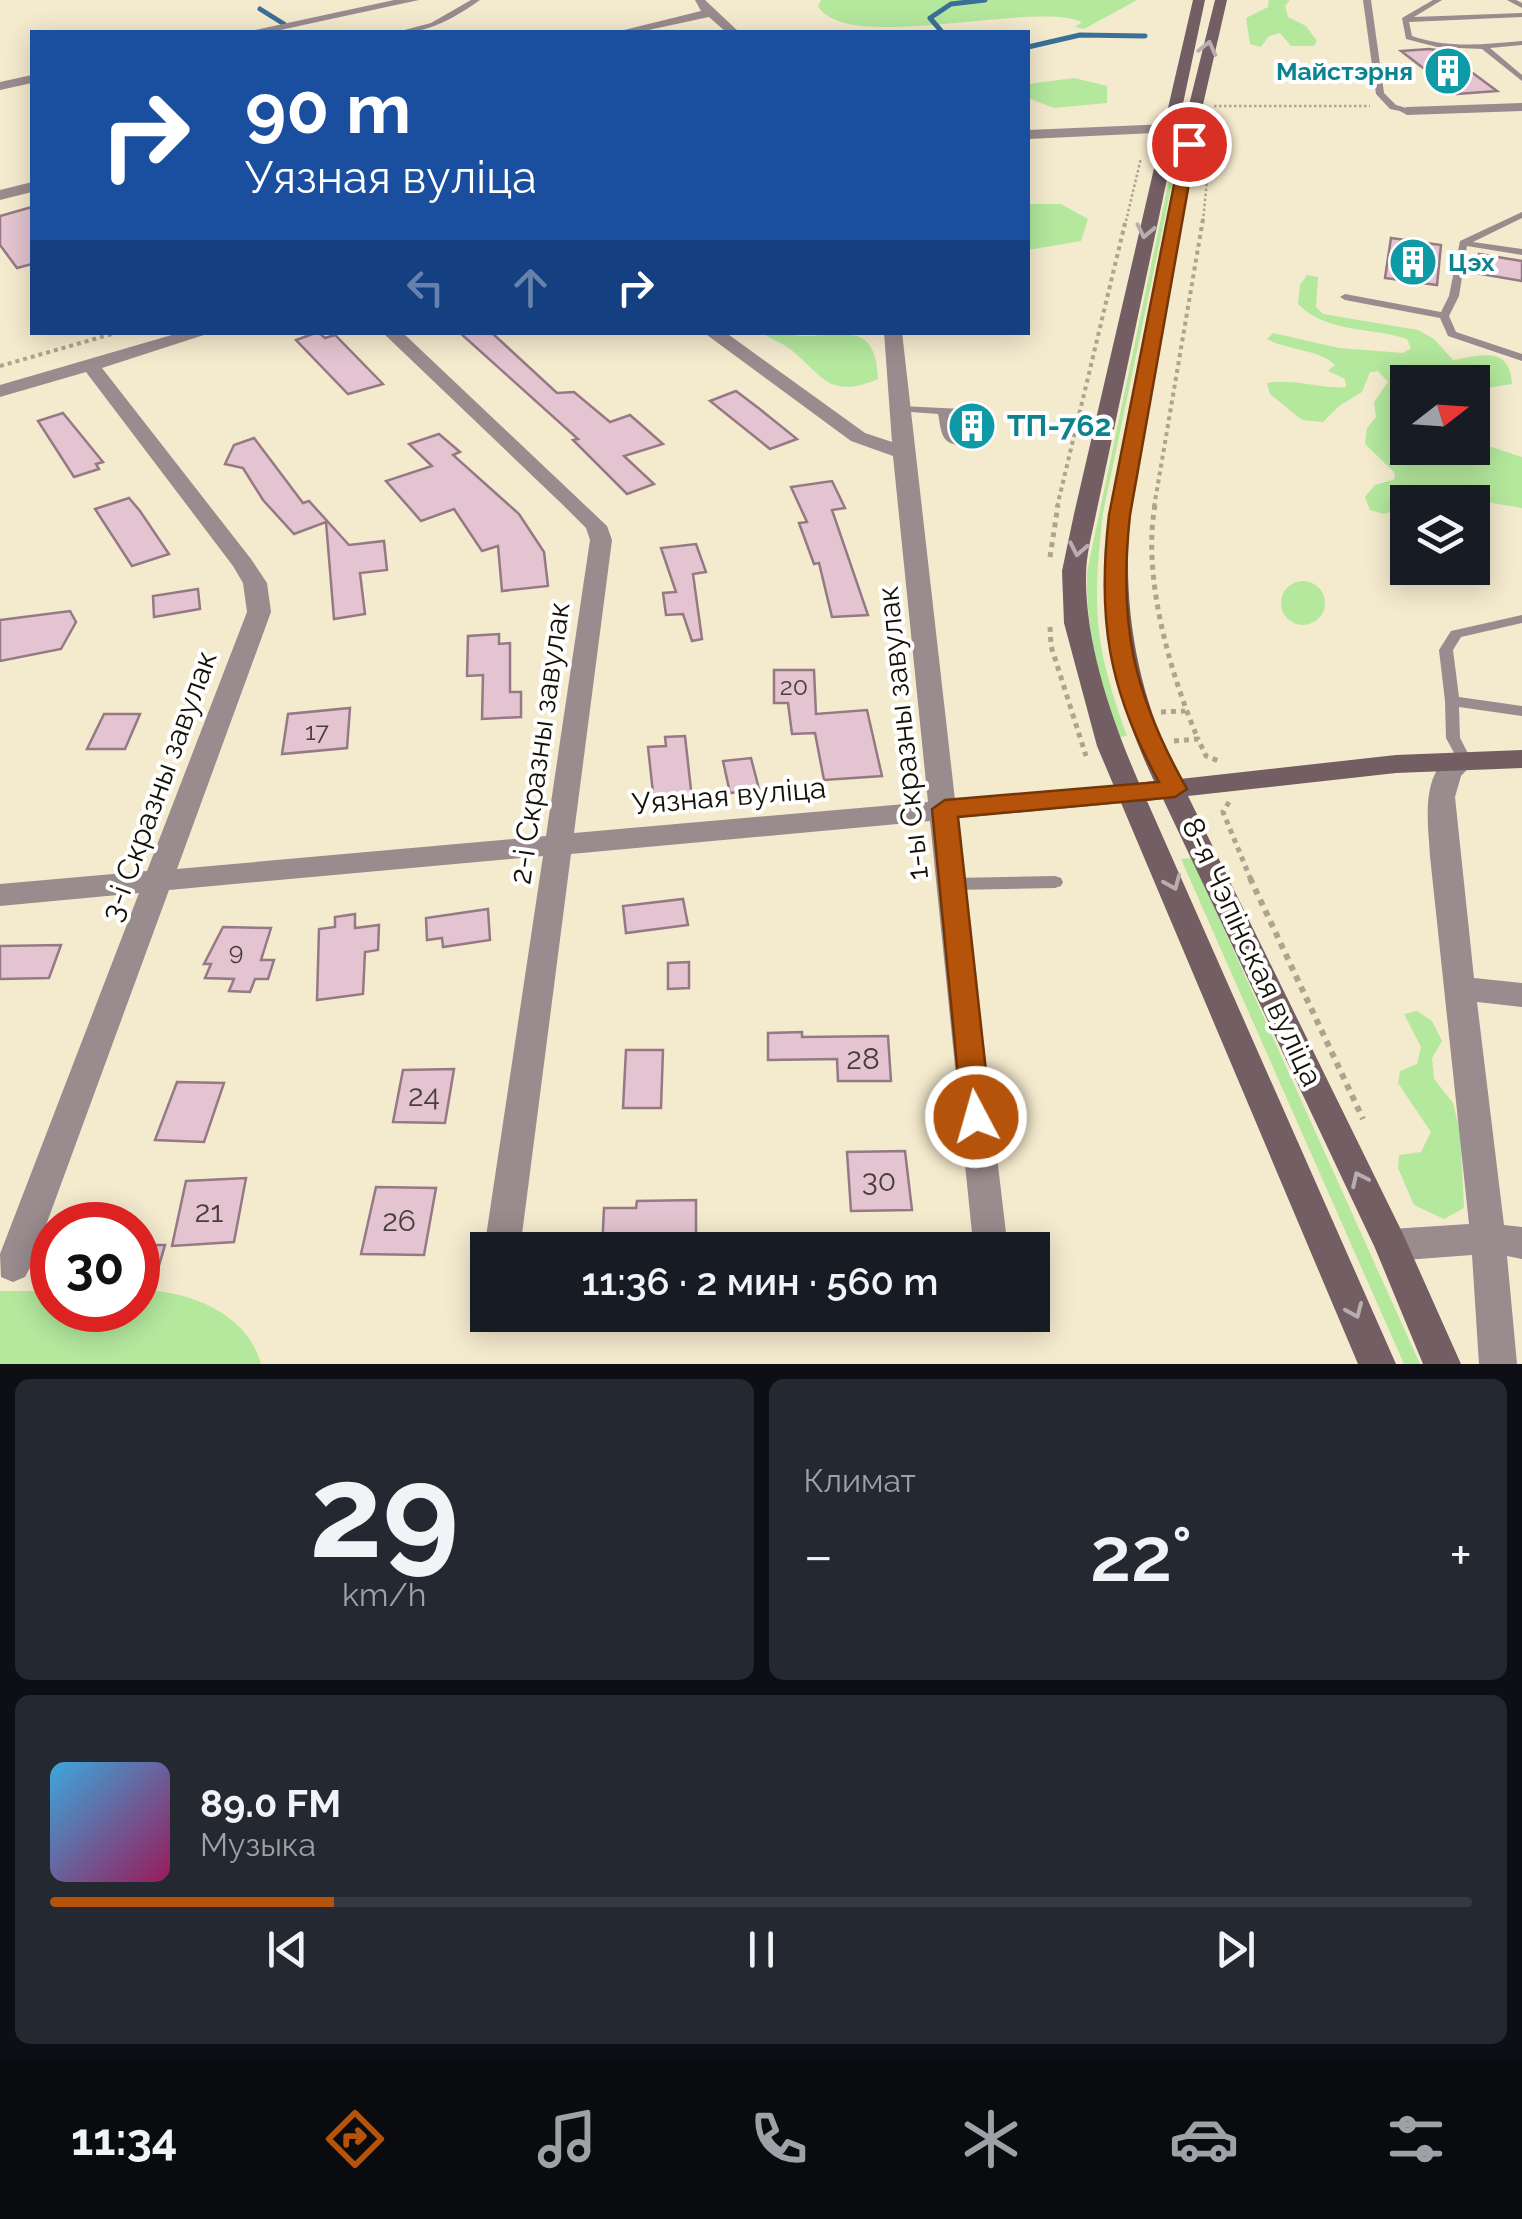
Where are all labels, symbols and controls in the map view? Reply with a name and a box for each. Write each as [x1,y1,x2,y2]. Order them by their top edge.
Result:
one-way arrow [1197,40,1218,57]
building icon: Майстэрня [1422,45,1474,97]
place label: Майстэрня [1276,56,1413,86]
text: 90 m [245,67,411,149]
icon: right [80,70,210,200]
pin [1147,102,1232,187]
icon: arrive [1162,117,1217,172]
text: Уязная вуліца [245,151,537,204]
one-way arrow [1136,222,1157,239]
building icon: Цэх [1387,236,1439,288]
place label: Цэх [1448,247,1495,277]
icon: left [398,260,453,315]
icon: ahead [503,260,558,315]
icon: right [608,260,663,315]
north arrow [1390,365,1490,465]
map controls [1390,365,1490,585]
building icon: ТП-762 [946,400,998,452]
place label: ТП-762 [1007,408,1111,443]
button: layers [1390,485,1490,585]
one-way arrow [1068,541,1089,557]
street label: 1-ы Скразны завулак [870,585,935,882]
street label: 2-і Скразны завулак [502,600,577,886]
street label: 3-і Скразны завулак [93,646,224,926]
house number: 20 [780,671,808,701]
house number: 17 [305,716,330,746]
street label: Уязная вуліца [631,770,827,821]
street label: 8-я Чэпінская вуліца [1175,812,1330,1091]
one-way arrow [1161,873,1181,891]
house number: 9 [229,936,243,966]
house number: 28 [846,1041,880,1076]
position arrow [924,1065,1028,1169]
house number: 24 [408,1078,440,1113]
house number: 30 [862,1163,896,1198]
one-way arrow [1352,1171,1372,1189]
house number: 21 [195,1194,223,1229]
speed limit sign: 30 [30,1202,160,1332]
house number: 26 [382,1203,416,1238]
text: 11:36 · 2 мин · 560 m [581,1259,939,1304]
one-way arrow [1343,1301,1363,1319]
text: 29 [309,1435,459,1587]
text: Климат [804,1462,916,1499]
text: 22° [1090,1510,1192,1599]
text: − [804,1523,833,1588]
text: + [1449,1523,1472,1588]
text: km/h [342,1576,426,1613]
text: 89.0 FM [200,1781,341,1826]
text: Музыка [200,1826,316,1863]
icon: previous [260,1922,315,1977]
icon: pause [734,1922,789,1977]
icon: next [1208,1922,1263,1977]
icon: directions [320,2104,390,2174]
icon: music [532,2104,602,2174]
icon: phone [744,2104,814,2174]
icon: climate [956,2104,1026,2174]
icon: car [1169,2104,1239,2174]
icon: filters [1381,2104,1451,2174]
text: 11:34 [71,2113,178,2166]

